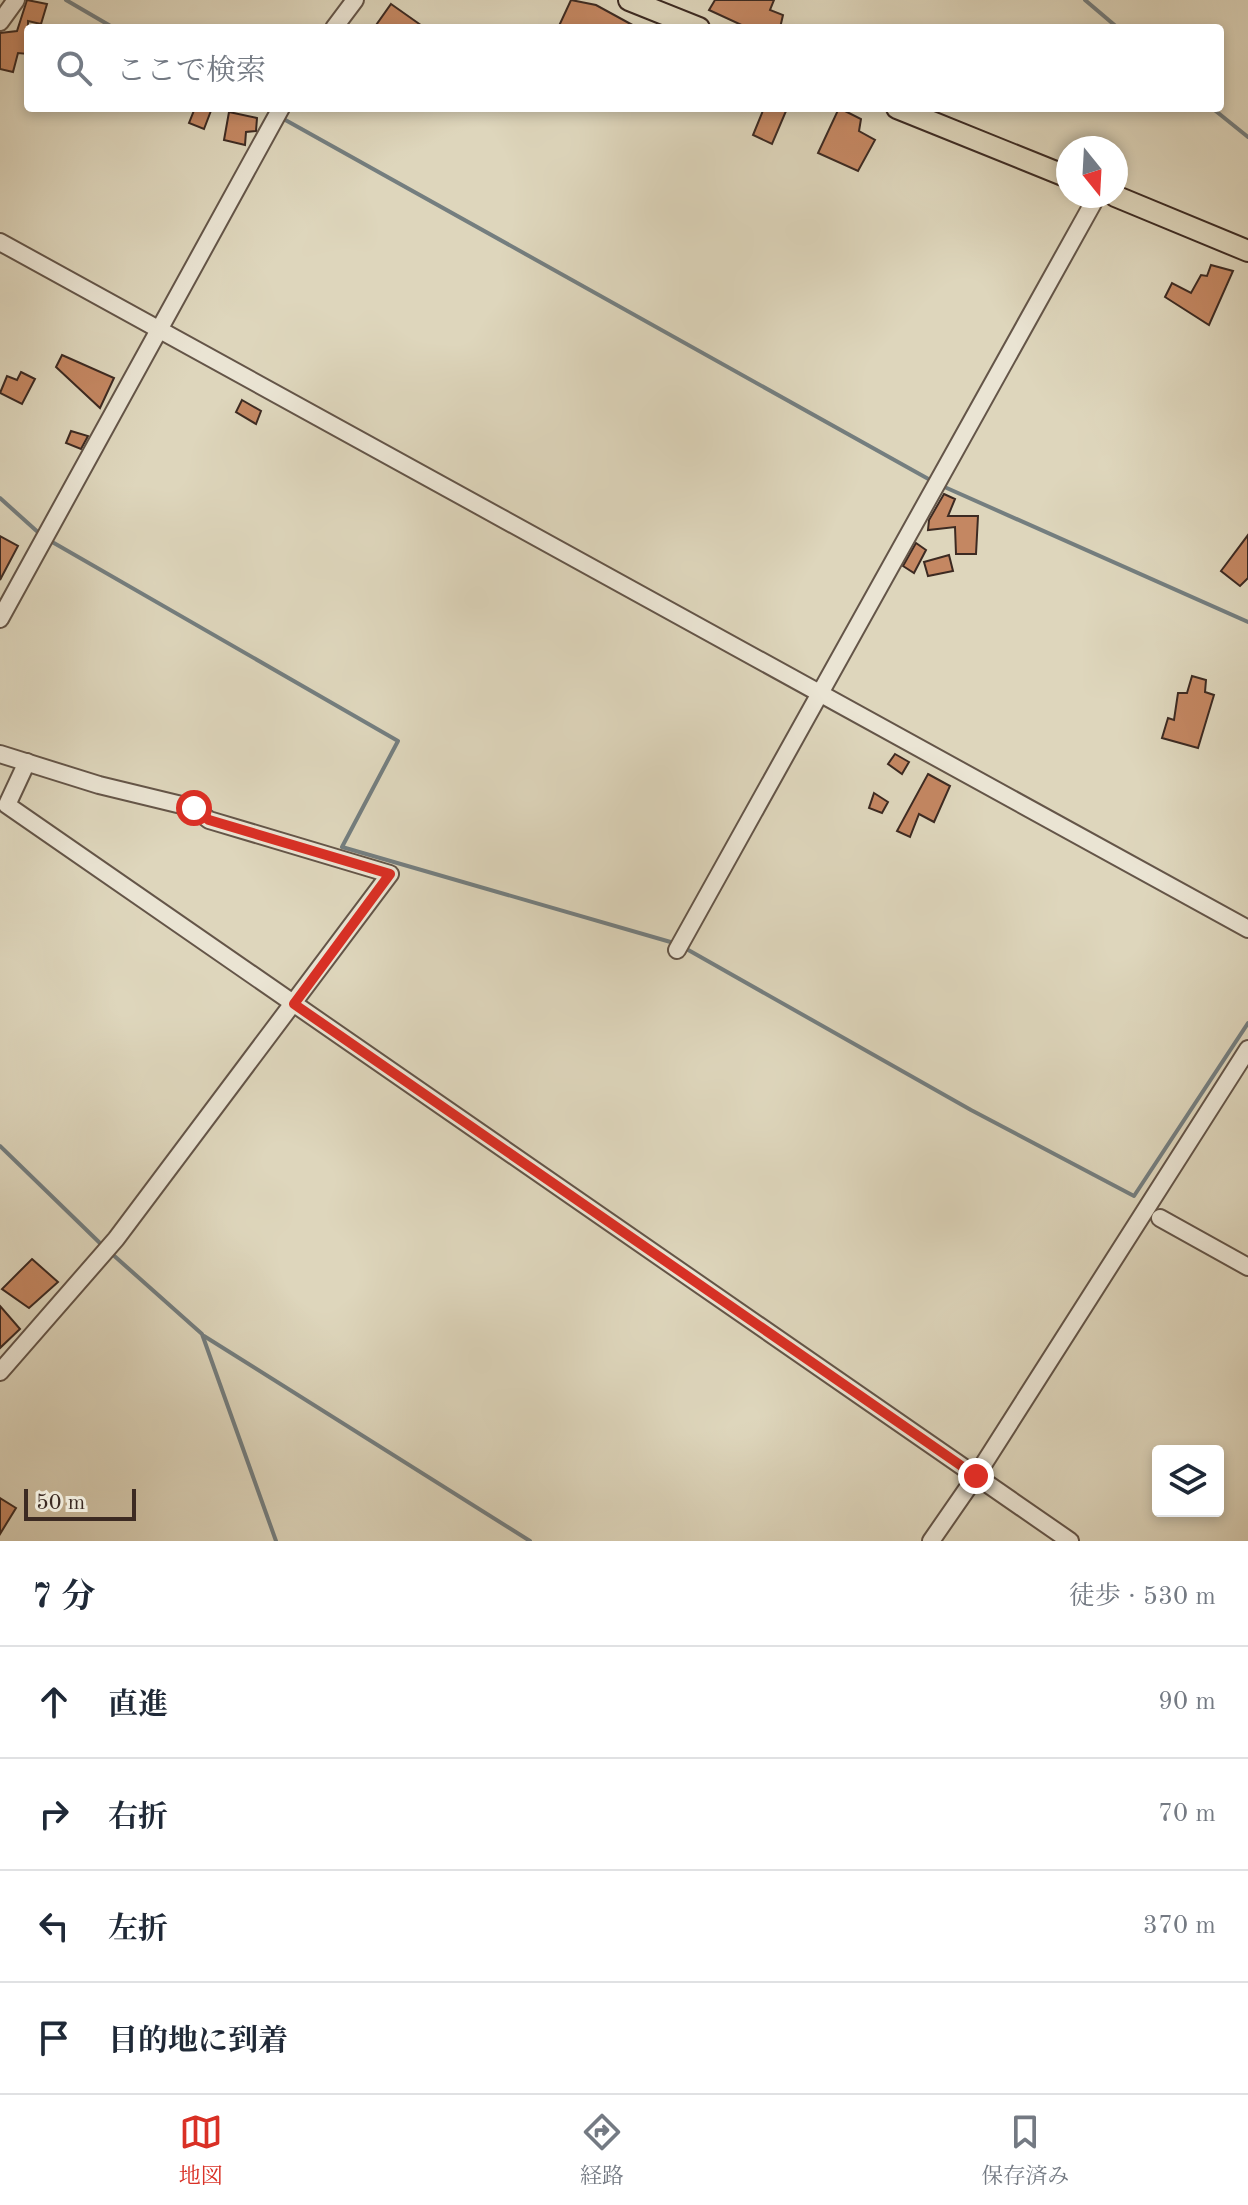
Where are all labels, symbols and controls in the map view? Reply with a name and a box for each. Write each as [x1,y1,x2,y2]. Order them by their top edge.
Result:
search box [24,24,1224,112]
icon: search [52,46,96,90]
text: ここで検索 [116,57,266,87]
north arrow [1056,136,1128,208]
route start [176,790,212,826]
map controls [1152,1445,1224,1517]
button: layers [1152,1445,1224,1517]
route end [958,1458,994,1494]
scale bar [24,1485,136,1521]
text: 50 m [36,1492,85,1514]
text: 7 分 [32,1581,95,1615]
text: 徒歩 · 530 m [1069,1584,1216,1610]
icon: ahead [32,1680,76,1724]
text: 90 m [1158,1689,1216,1715]
text: 直進 [108,1691,168,1721]
icon: right [32,1792,76,1836]
text: 70 m [1158,1801,1216,1827]
text: 右折 [108,1803,168,1833]
icon: left [32,1904,76,1948]
text: 370 m [1143,1913,1216,1939]
text: 左折 [108,1915,168,1945]
icon: arrive [32,2016,76,2060]
text: 目的地に到着 [108,2027,288,2057]
tab: 地図 [179,2110,223,2191]
tab: 経路 [580,2110,624,2191]
tab: 保存済み [981,2110,1069,2191]

